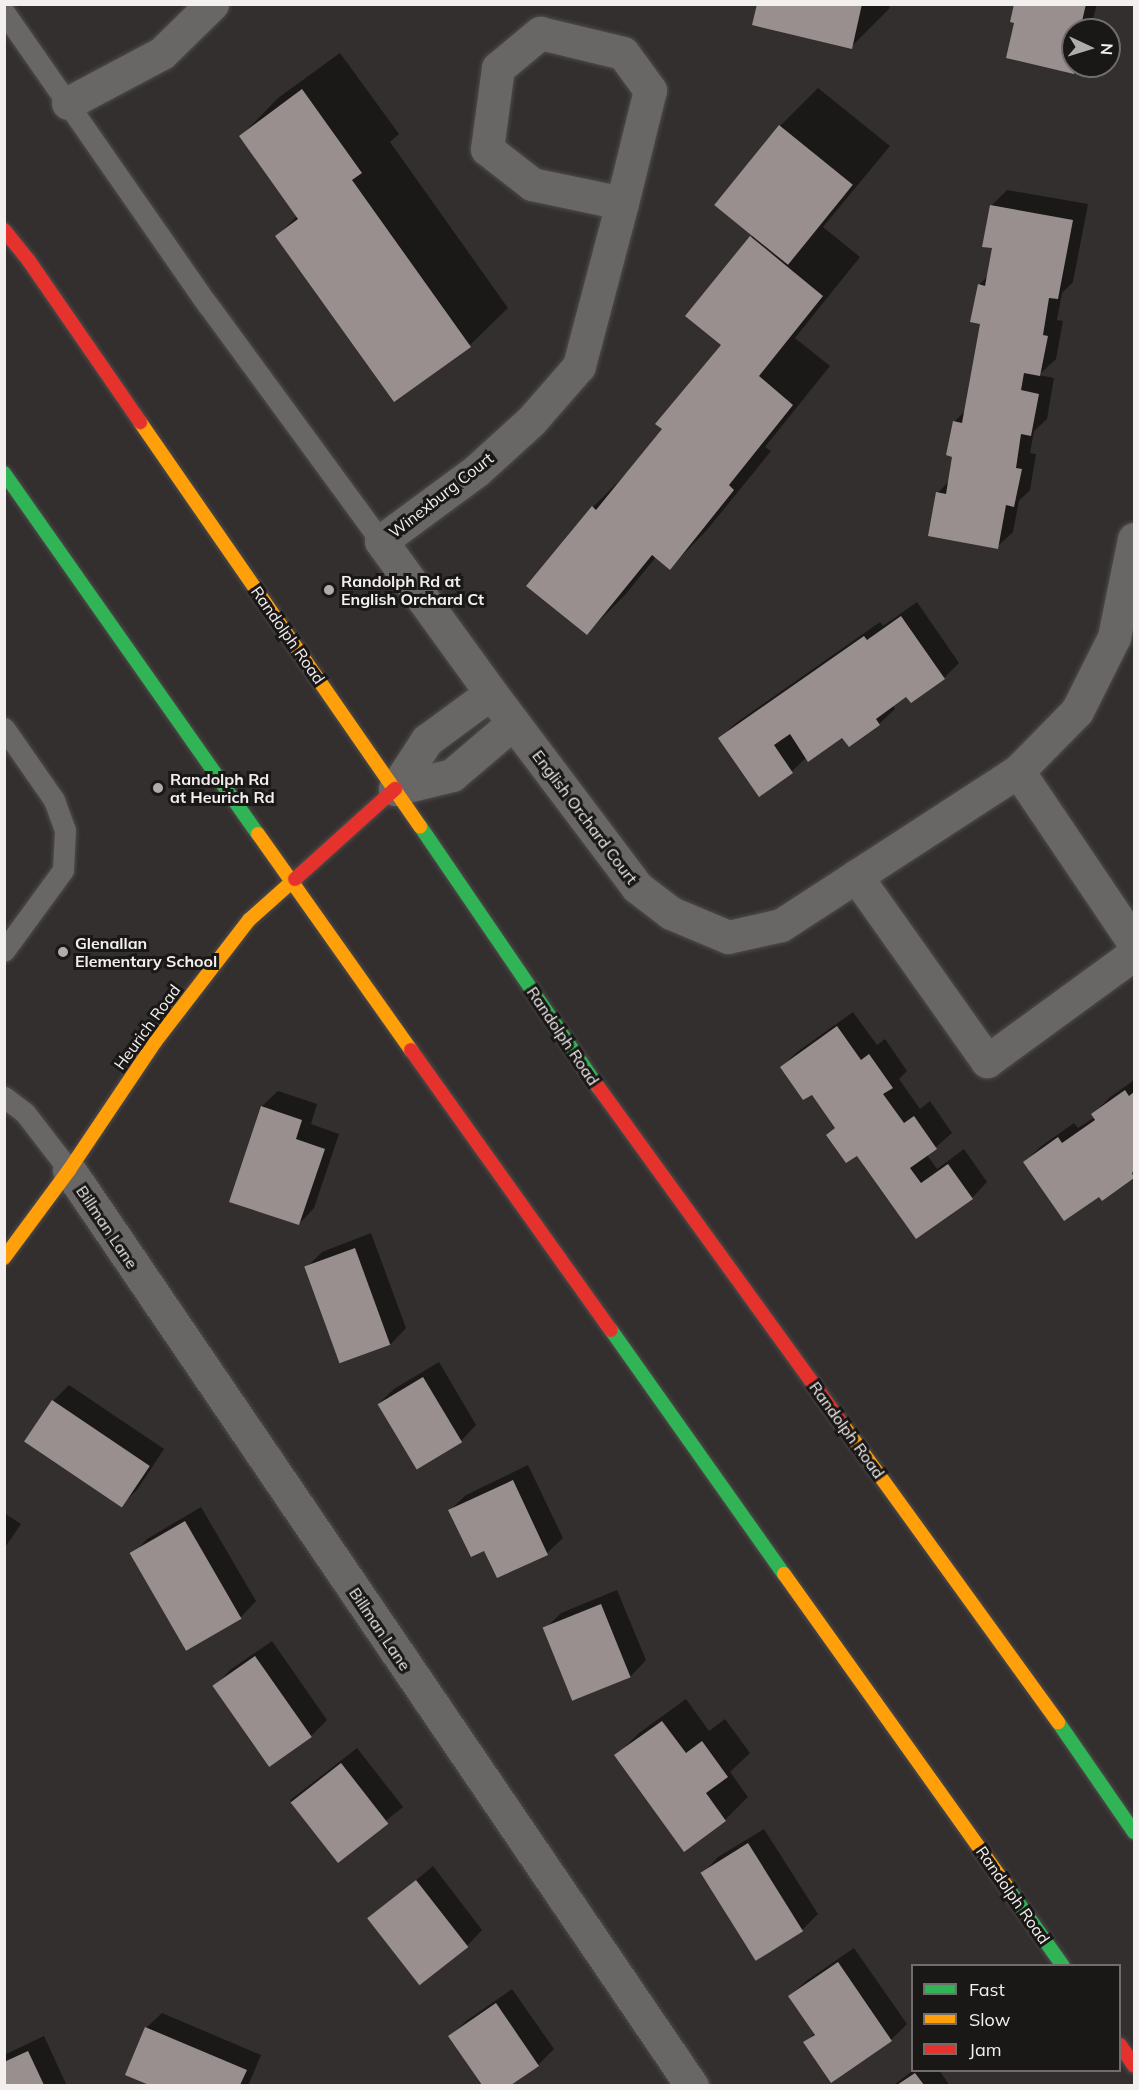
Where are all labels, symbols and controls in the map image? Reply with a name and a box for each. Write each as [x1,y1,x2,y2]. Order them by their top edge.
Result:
north arrow [1061,18,1121,78]
text: N [1097,42,1117,56]
street label: Winexburg Court [385,448,497,542]
place label: Randolph Rd at English Orchard Ct [341,571,484,609]
street label: Randolph Road [247,582,329,688]
marker: Randolph Rd at English Orchard Ct [322,583,336,597]
street label: English Orchard Court [528,746,642,888]
place label: Randolph Rd at Heurich Rd [170,769,275,807]
marker: Randolph Rd at Heurich Rd [151,781,165,795]
place label: Glenallan Elementary School [75,933,217,971]
marker: Glenallan Elementary School [56,945,70,959]
street label: Heurich Road [110,981,184,1073]
street label: Randolph Road [523,983,603,1089]
street label: Billman Lane [72,1182,142,1272]
street label: Randolph Road [805,1378,889,1482]
street label: Billman Lane [345,1584,415,1674]
street label: Randolph Road [972,1842,1054,1948]
legend [911,1964,1121,2072]
text: Fast [969,1978,1005,2001]
text: Slow [969,2008,1010,2031]
text: Jam [969,2038,1002,2061]

